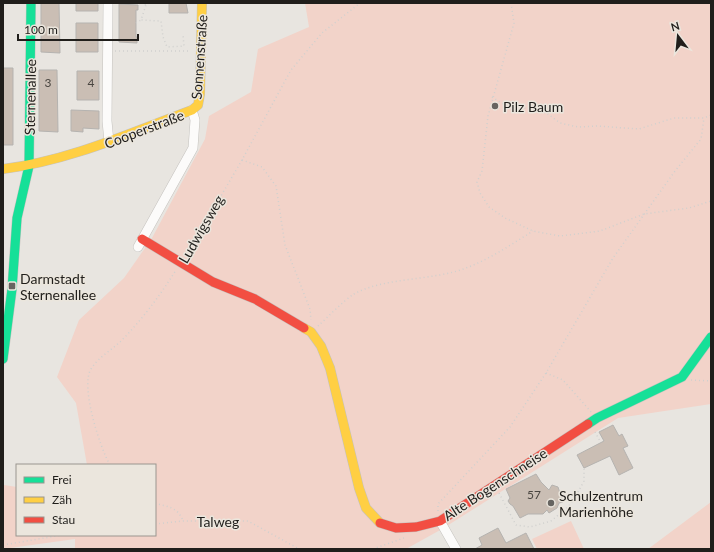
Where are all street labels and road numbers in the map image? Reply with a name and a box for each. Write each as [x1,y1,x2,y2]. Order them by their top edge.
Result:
street label: Sonnenstraße [188,14,210,100]
street label: Sternenallee [21,59,39,135]
street label: Cooperstraße [102,106,186,152]
street label: Ludwigsweg [175,192,227,266]
street label: Alte Bogenschneise [440,444,550,524]
street label: Talweg [197,513,239,530]

